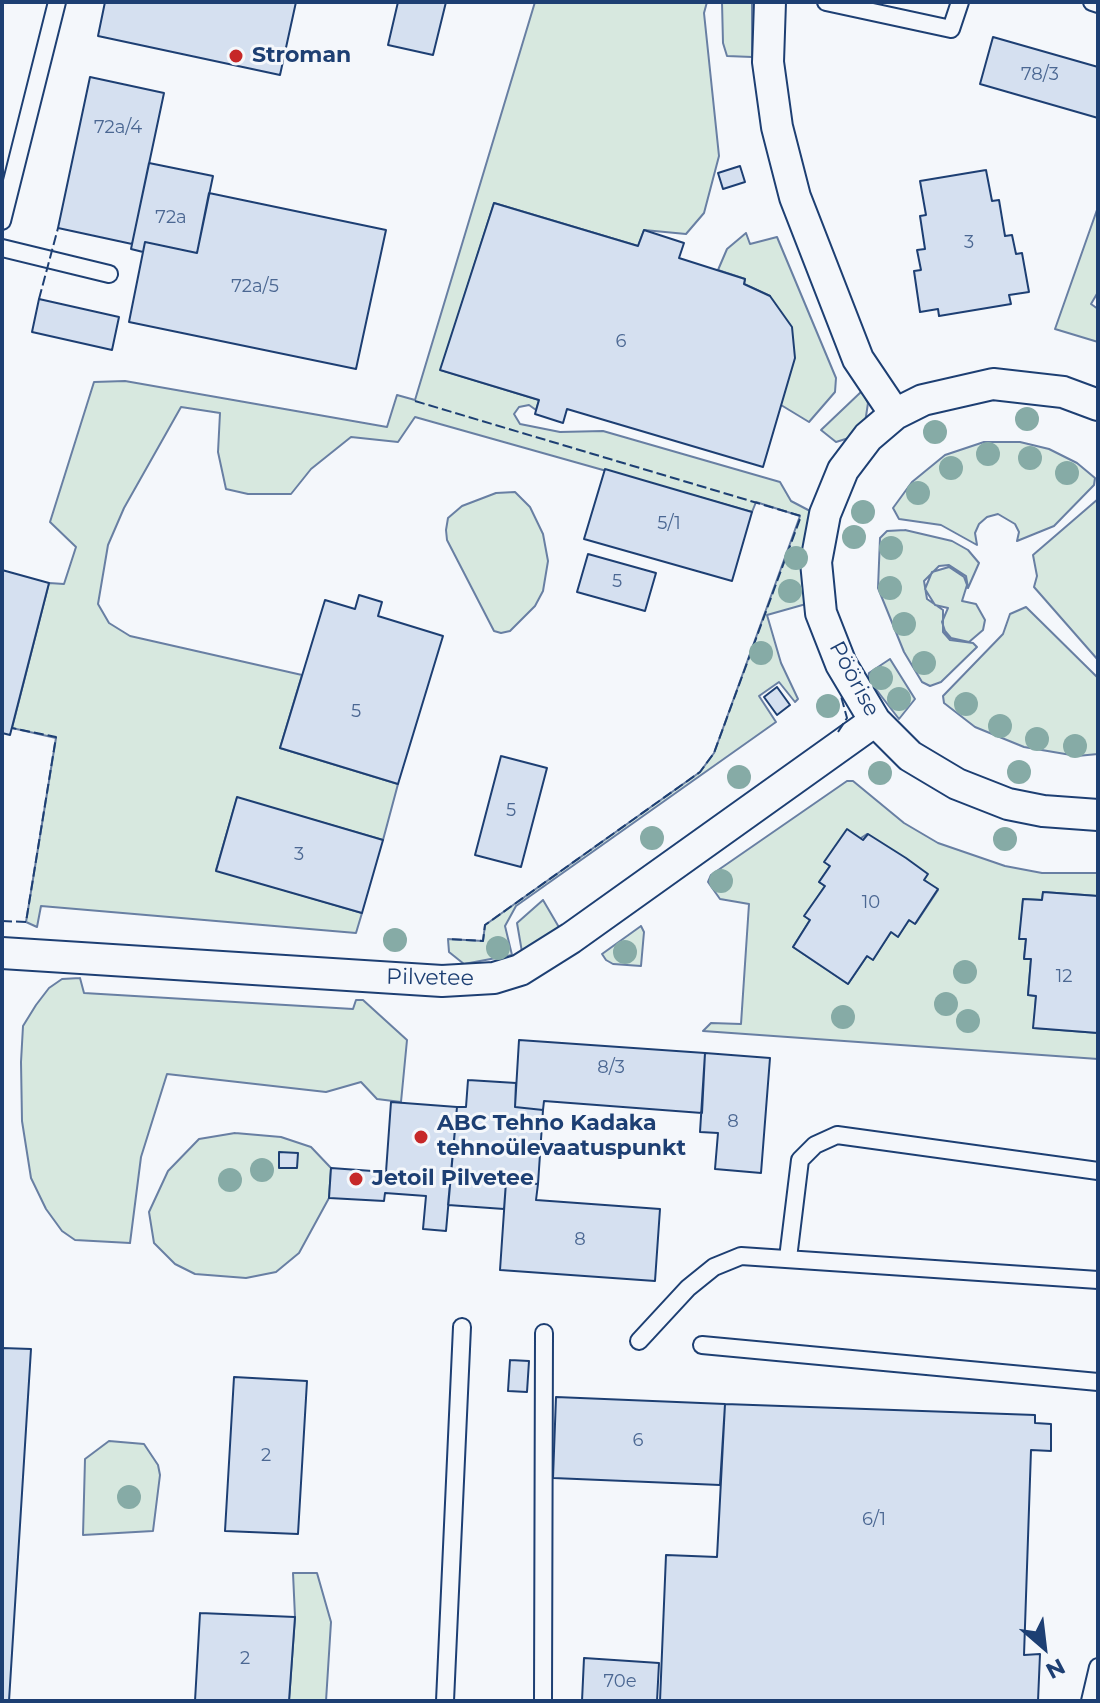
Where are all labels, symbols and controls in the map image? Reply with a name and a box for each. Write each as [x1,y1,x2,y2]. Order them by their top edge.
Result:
place label: Stroman [252,43,351,69]
marker: Stroman [227,47,245,65]
house number: 78/3 [1021,64,1059,86]
house number: 72a/4 [94,117,142,139]
house number: 72a [155,207,187,229]
house number: 3 [964,232,974,254]
house number: 72a/5 [231,276,279,298]
house number: 6 [616,331,626,353]
house number: 5/1 [657,513,681,535]
house number: 5 [612,571,622,593]
street label: Pöörise [823,637,885,721]
house number: 5 [351,701,361,723]
house number: 5 [506,800,516,822]
house number: 3 [294,844,304,866]
house number: 10 [862,892,880,914]
street label: Pilvetee [386,964,474,992]
house number: 12 [1056,966,1072,988]
house number: 8/3 [597,1057,625,1079]
place label: ABC Tehno Kadaka tehnoülevaatuspunkt [437,1111,686,1162]
house number: 8 [727,1111,739,1133]
marker: ABC Tehno Kadaka tehnoülevaatuspunkt [412,1128,430,1146]
place label: Jetoil Pilvetee [372,1166,534,1192]
marker: Jetoil Pilvetee [347,1170,365,1188]
house number: 8 [574,1229,586,1251]
house number: 6 [633,1430,643,1452]
house number: 2 [261,1445,271,1467]
house number: 6/1 [862,1509,886,1531]
north arrow [1004,1607,1084,1687]
house number: 2 [240,1648,250,1670]
text: N [1041,1653,1070,1685]
house number: 70e [603,1671,637,1693]

